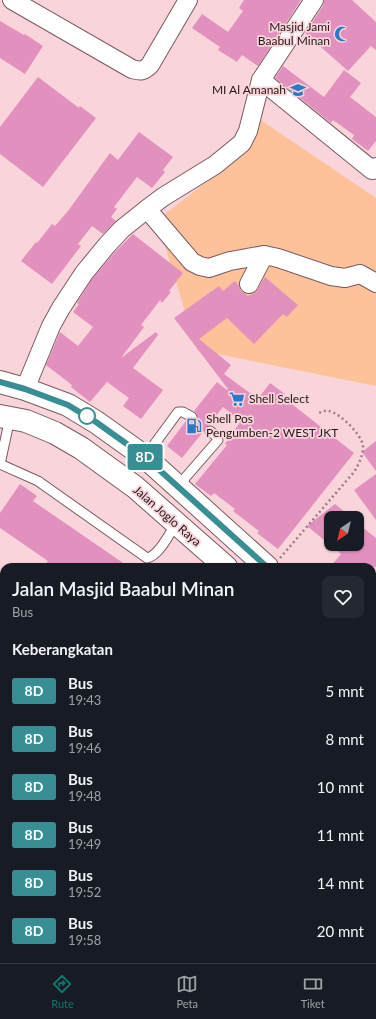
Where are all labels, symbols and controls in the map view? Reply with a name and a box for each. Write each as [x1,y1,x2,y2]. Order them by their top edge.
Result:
place label: Masjid Jami Baabul Minan [258,19,330,48]
mosque icon: Masjid Jami Baabul Minan [333,25,351,43]
school or university icon: MI Al Amanah [289,81,307,99]
place label: MI Al Amanah [212,82,286,97]
supermarket icon: Shell Select [228,390,246,408]
place label: Shell Select [249,391,310,406]
unlabelled marker [78,407,96,425]
place label: Shell Pos Pengumben-2 WEST JKT [206,411,338,440]
fuel station icon: Shell Pos Pengumben-2 WEST JKT [185,417,203,435]
line badge: 8D [127,444,163,470]
text: 8D [136,448,154,465]
street label: Jalan Joglo Raya [130,482,204,549]
north arrow [324,511,364,551]
map controls [324,511,364,551]
button: heart [322,576,364,618]
text: Jalan Masjid Baabul Minan [12,577,234,600]
text: Bus [12,604,33,620]
text: Keberangkatan [12,640,113,658]
text: Bus [68,674,93,692]
text: 8D [25,682,43,699]
text: 5 mnt [325,682,364,700]
text: 19:43 [68,692,101,708]
text: Bus [68,722,93,740]
text: 8D [25,730,43,747]
text: 8 mnt [325,730,364,748]
text: 19:46 [68,740,101,756]
text: Bus [68,770,93,788]
text: 8D [25,778,43,795]
text: 10 mnt [317,778,364,796]
text: 19:48 [68,788,101,804]
text: Bus [68,818,93,836]
text: 8D [25,826,43,843]
text: 11 mnt [317,826,364,844]
text: 19:49 [68,836,101,852]
text: Bus [68,866,93,884]
text: 8D [25,874,43,891]
text: 14 mnt [317,874,364,892]
text: 19:52 [68,884,101,900]
text: Bus [68,914,93,932]
text: 8D [25,922,43,939]
text: 20 mnt [317,922,364,940]
text: 19:58 [68,932,101,948]
tab: Rute [51,973,74,1010]
tab: Peta [176,973,198,1010]
tab: Tiket [301,973,325,1010]

